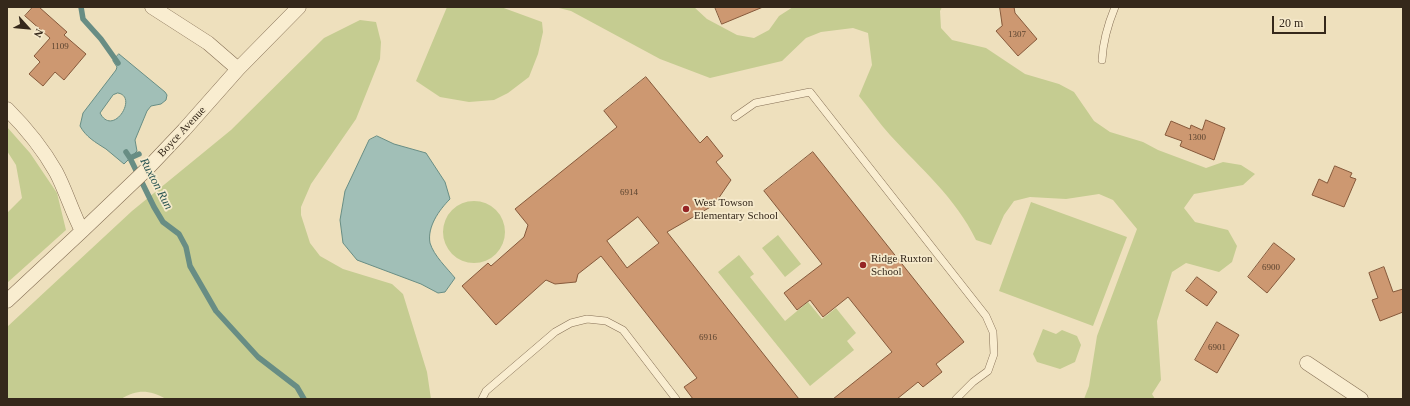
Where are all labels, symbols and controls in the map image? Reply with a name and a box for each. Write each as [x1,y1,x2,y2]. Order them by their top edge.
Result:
north arrow [8,8,48,48]
scale bar [1274,8,1328,34]
text: 20 m [1279,16,1303,30]
text: N [32,27,46,40]
house number: 1307 [1008,30,1026,40]
house number: 1109 [51,42,69,52]
street label: Boyce Avenue [155,104,209,160]
house number: 1300 [1188,133,1206,143]
water label: Ruxton Run [136,156,176,212]
house number: 6914 [620,188,638,198]
place label: West Towson Elementary School [694,196,778,222]
marker: West Towson Elementary School [681,204,691,214]
place label: Ridge Ruxton School [871,252,932,278]
marker: Ridge Ruxton School [858,260,868,270]
house number: 6900 [1262,263,1280,273]
house number: 6916 [699,333,717,343]
house number: 6901 [1208,343,1226,353]

